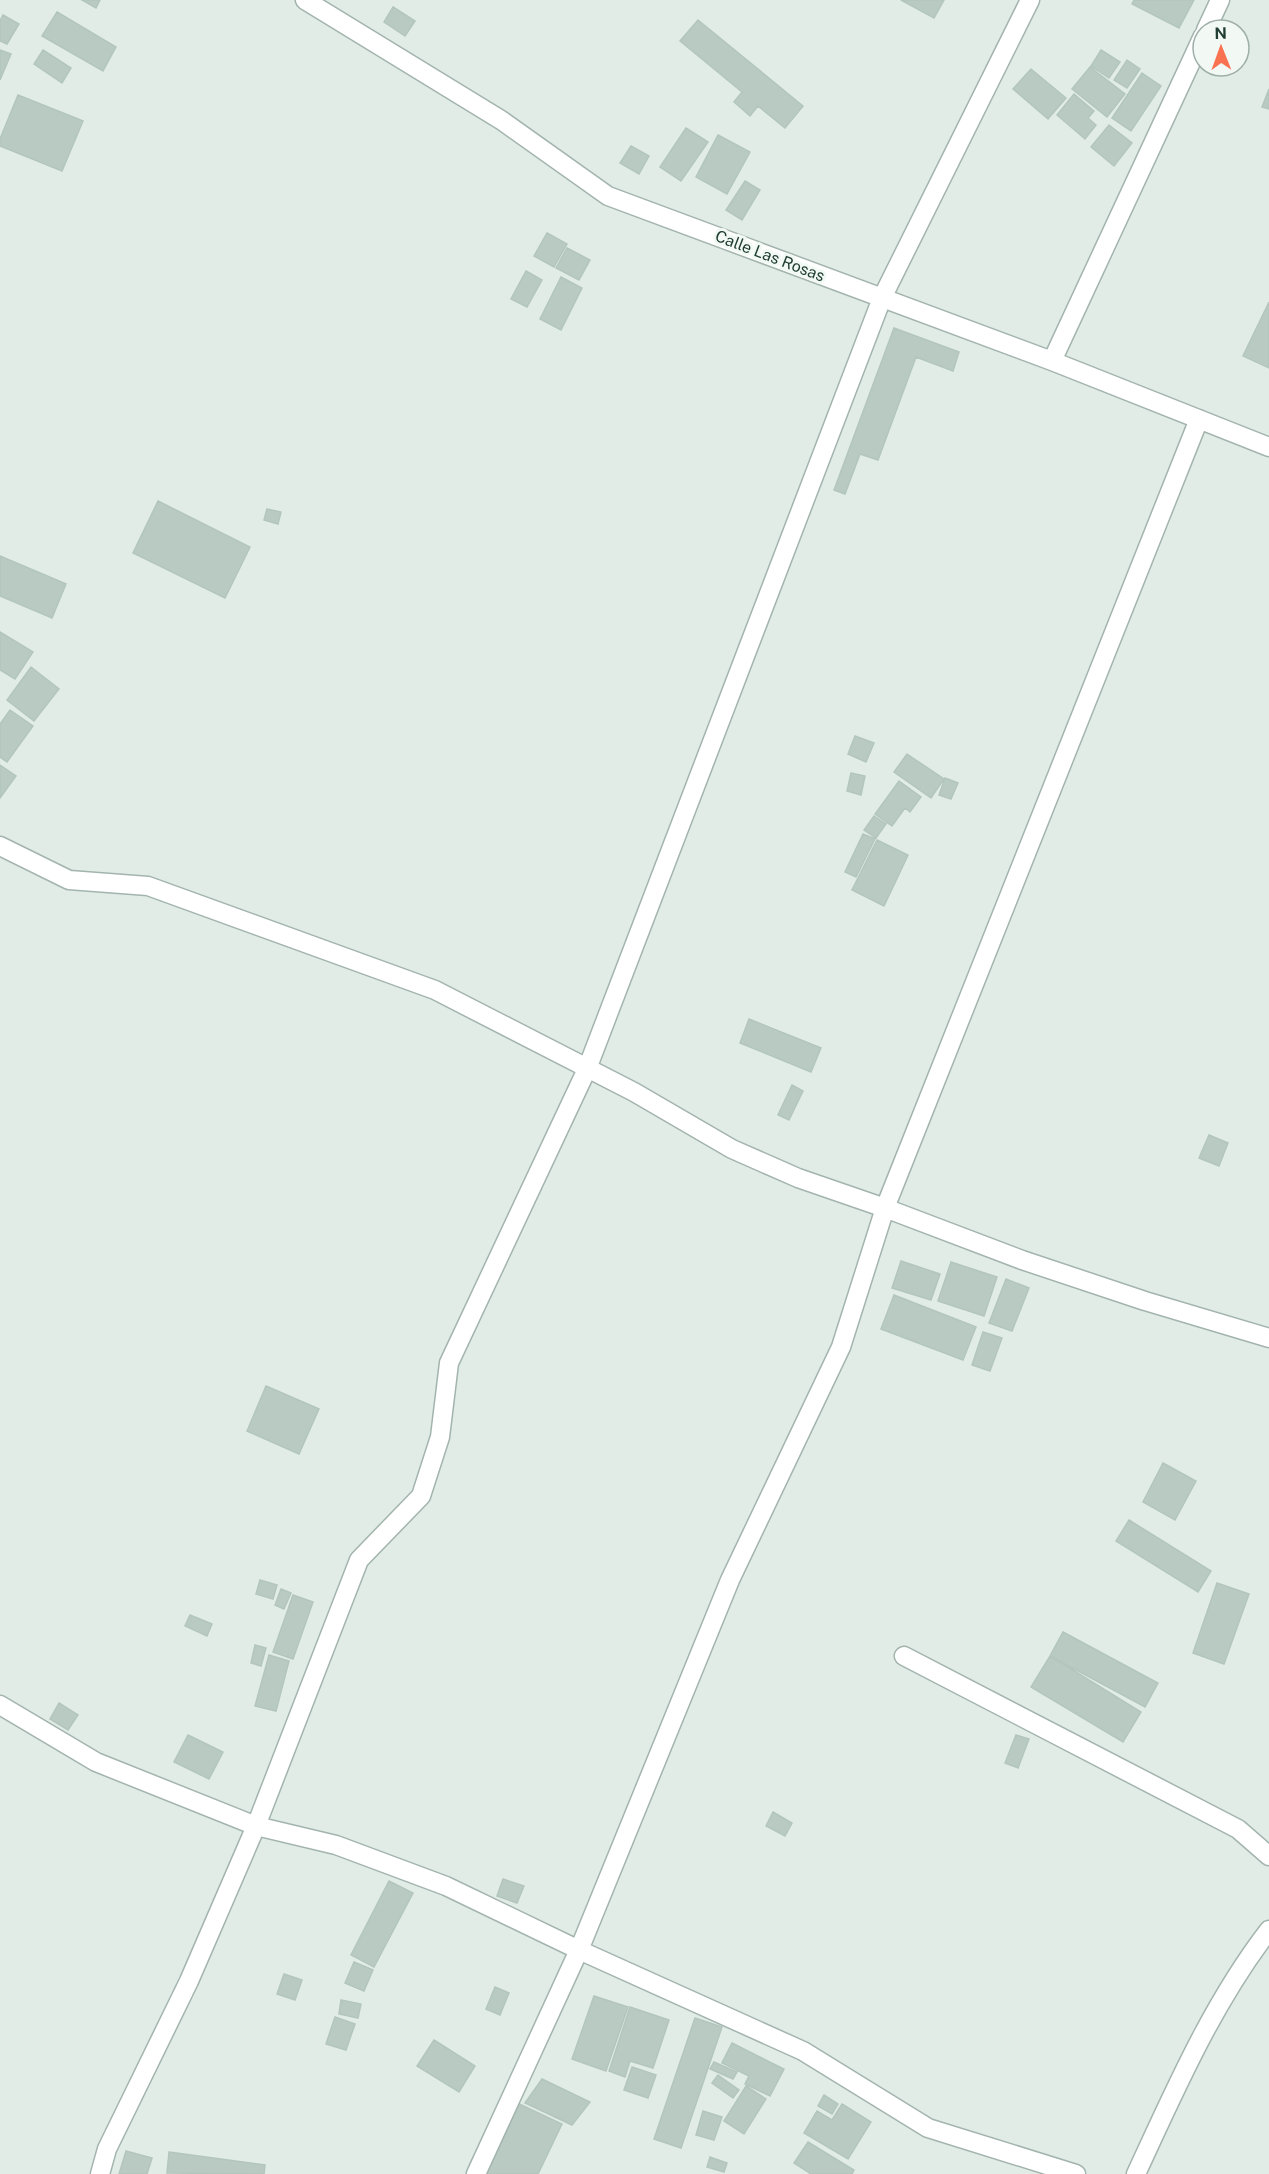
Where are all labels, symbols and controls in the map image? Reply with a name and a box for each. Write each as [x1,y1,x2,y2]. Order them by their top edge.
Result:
north arrow [1191,18,1251,78]
text: N [1214,24,1227,43]
street label: Calle Las Rosas [713,226,827,286]

